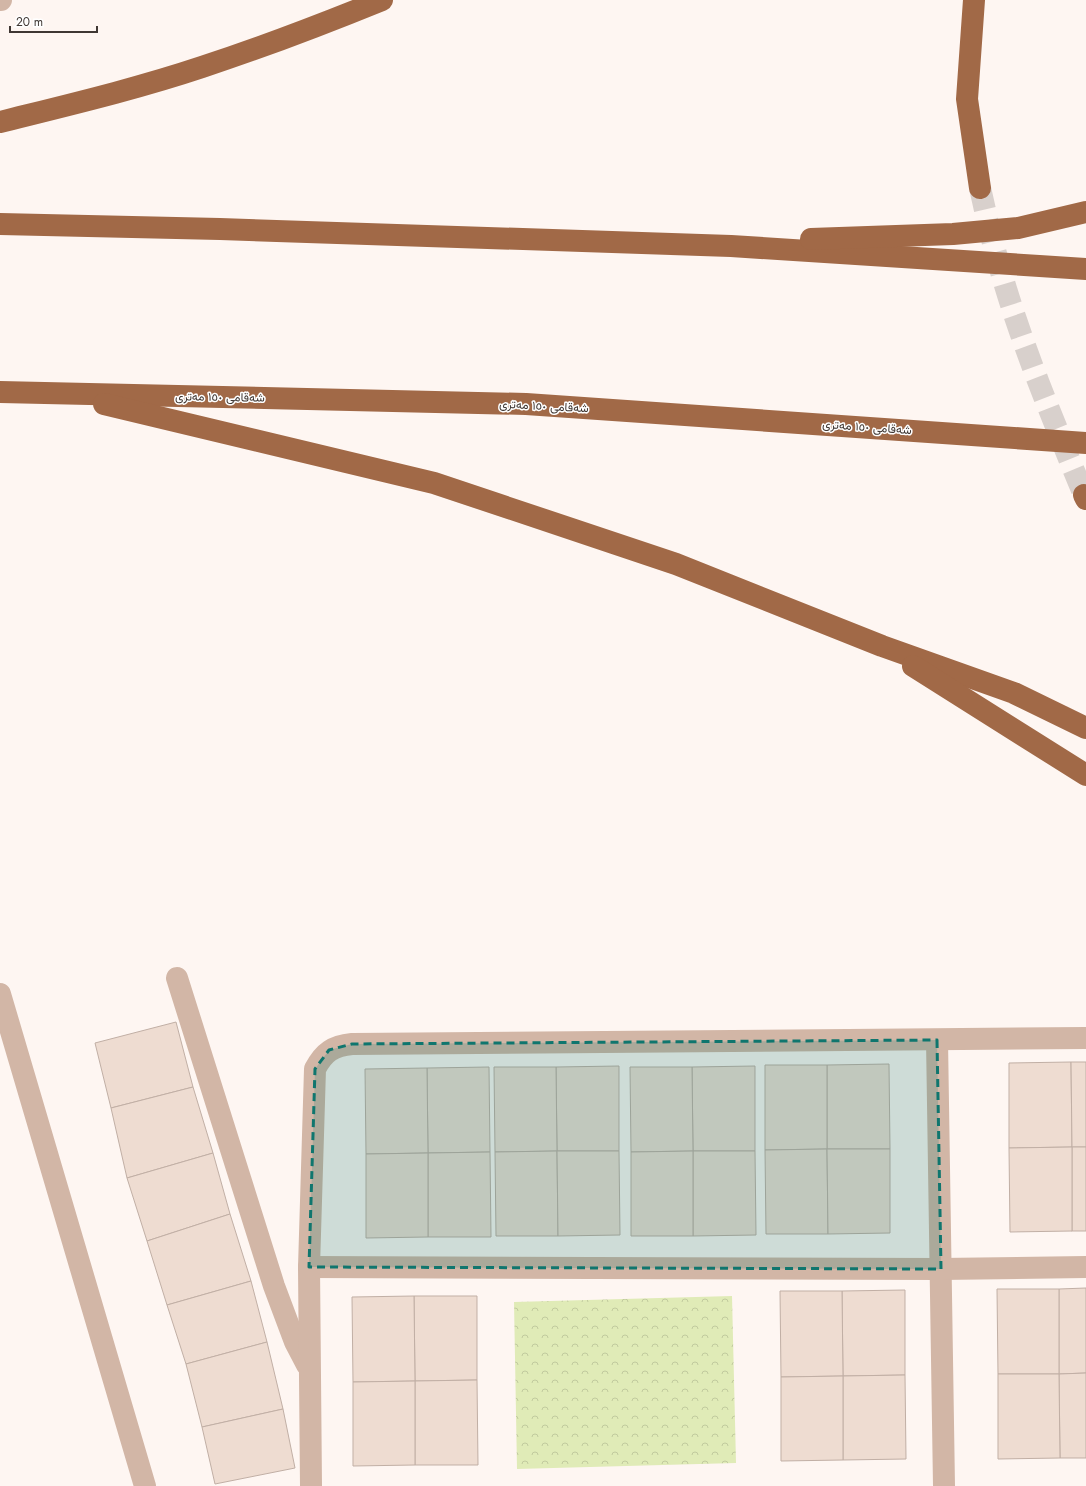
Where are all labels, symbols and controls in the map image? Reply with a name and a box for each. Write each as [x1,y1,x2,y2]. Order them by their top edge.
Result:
scale bar [10,8,97,34]
text: 20 m [16,13,43,31]
street label: شەقامی ١٥٠ مەتری [175,387,265,407]
street label: شەقامی ١٥٠ مەتری [499,395,589,417]
street label: شەقامی ١٥٠ مەتری [822,415,912,439]

